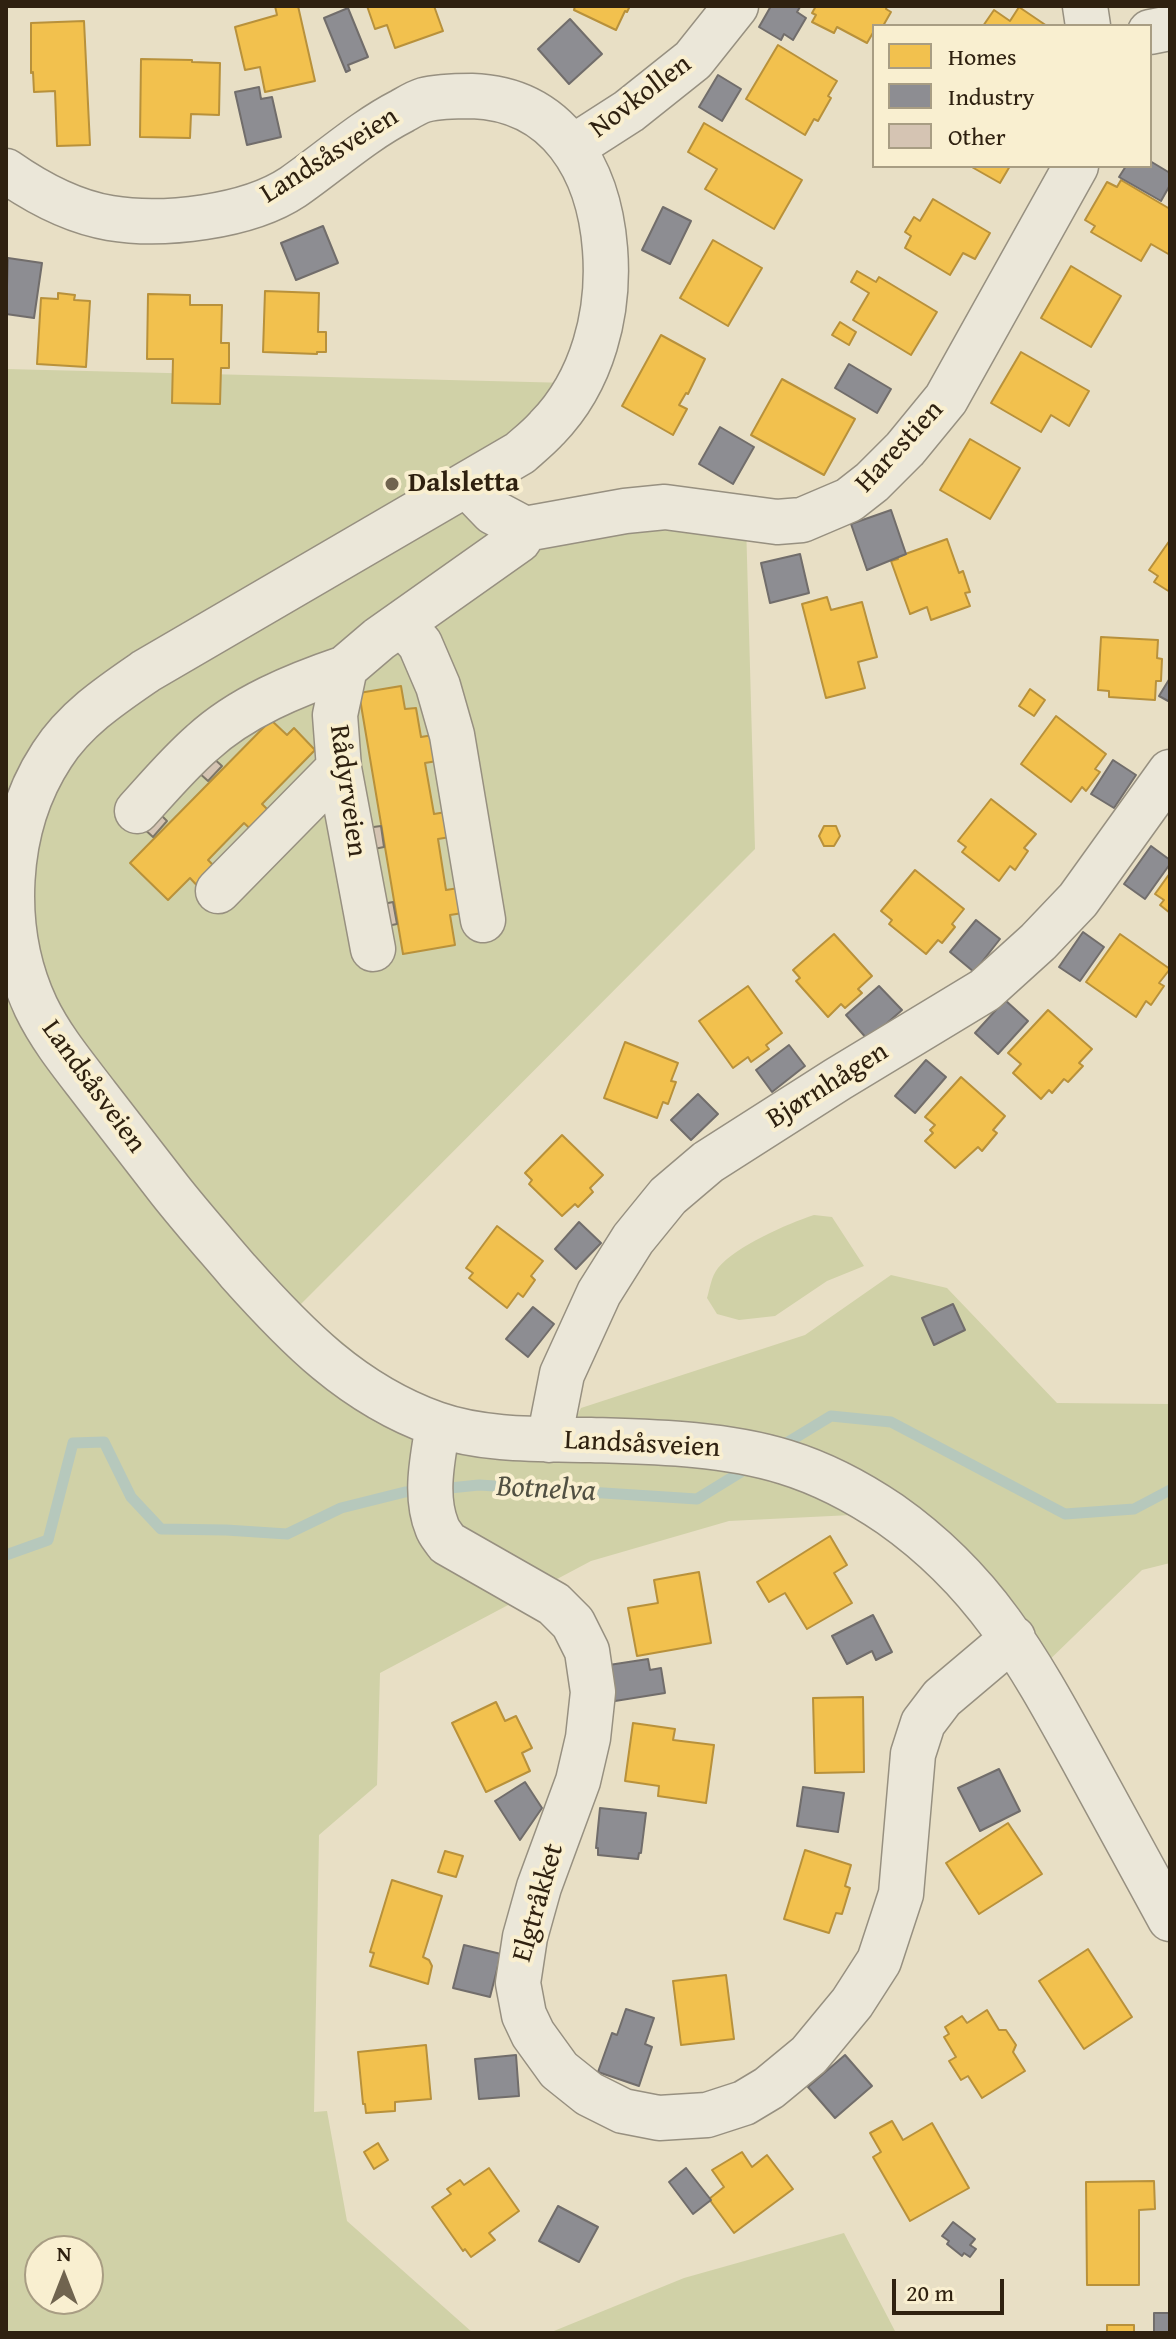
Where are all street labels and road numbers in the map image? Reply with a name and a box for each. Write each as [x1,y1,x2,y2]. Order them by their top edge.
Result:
street label: Novkollen [584,48,698,146]
street label: Landsåsveien [255,100,405,212]
street label: Harestien [849,394,951,500]
street label: Rådyrveien [321,723,373,859]
street label: Landsåsveien [34,1014,152,1160]
street label: Bjørnhågen [761,1036,895,1136]
street label: Landsåsveien [563,1424,721,1466]
street label: Elgtråkket [506,1840,572,1966]

